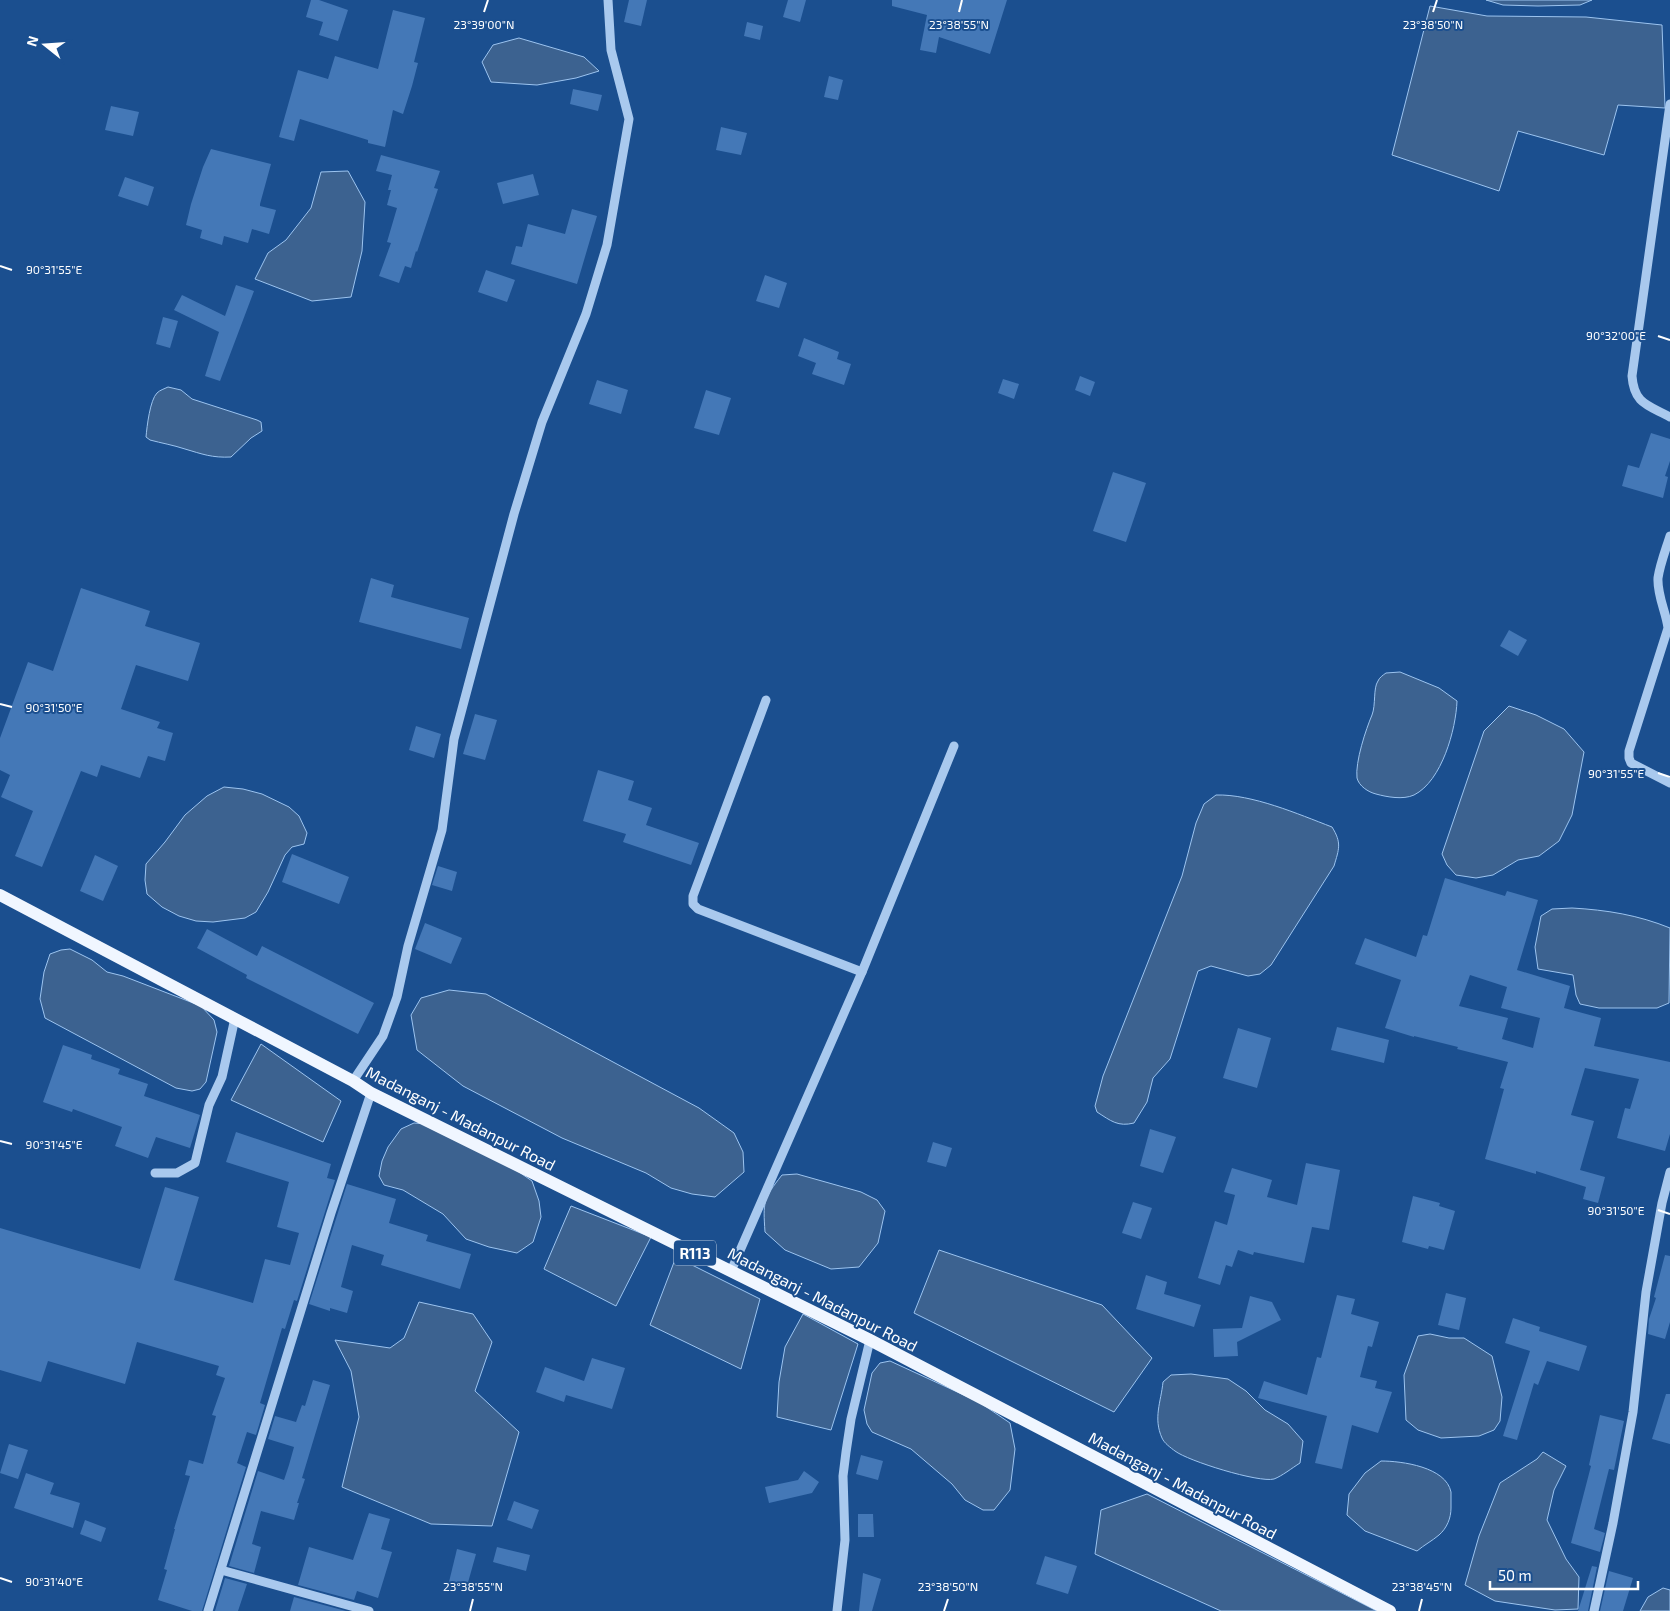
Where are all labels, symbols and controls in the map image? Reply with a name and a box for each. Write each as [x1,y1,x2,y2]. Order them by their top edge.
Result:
text: 23°39'00"N [454,17,515,31]
text: 23°38'55"N [929,17,989,31]
text: 23°38'50"N [1403,17,1463,31]
north arrow [20,20,70,70]
text: N [22,34,42,48]
text: 90°31'55"E [26,262,82,276]
text: 90°32'00"E [1586,328,1646,342]
text: 90°31'50"E [25,700,83,714]
text: 90°31'55"E [1588,766,1644,780]
street label: Madanganj - Madanpur Road [363,1062,559,1175]
text: 90°31'45"E [26,1137,83,1151]
text: 90°31'50"E [1587,1203,1645,1217]
road number: R113 [674,1240,716,1266]
street label: Madanganj - Madanpur Road [725,1243,921,1356]
street label: Madanganj - Madanpur Road [1085,1427,1280,1544]
scale bar [1490,1558,1638,1590]
text: 50 m [1498,1566,1532,1584]
text: 90°31'40"E [25,1574,83,1588]
text: 23°38'55"N [443,1579,503,1593]
text: 23°38'50"N [918,1579,978,1593]
text: 23°38'45"N [1392,1579,1452,1593]

